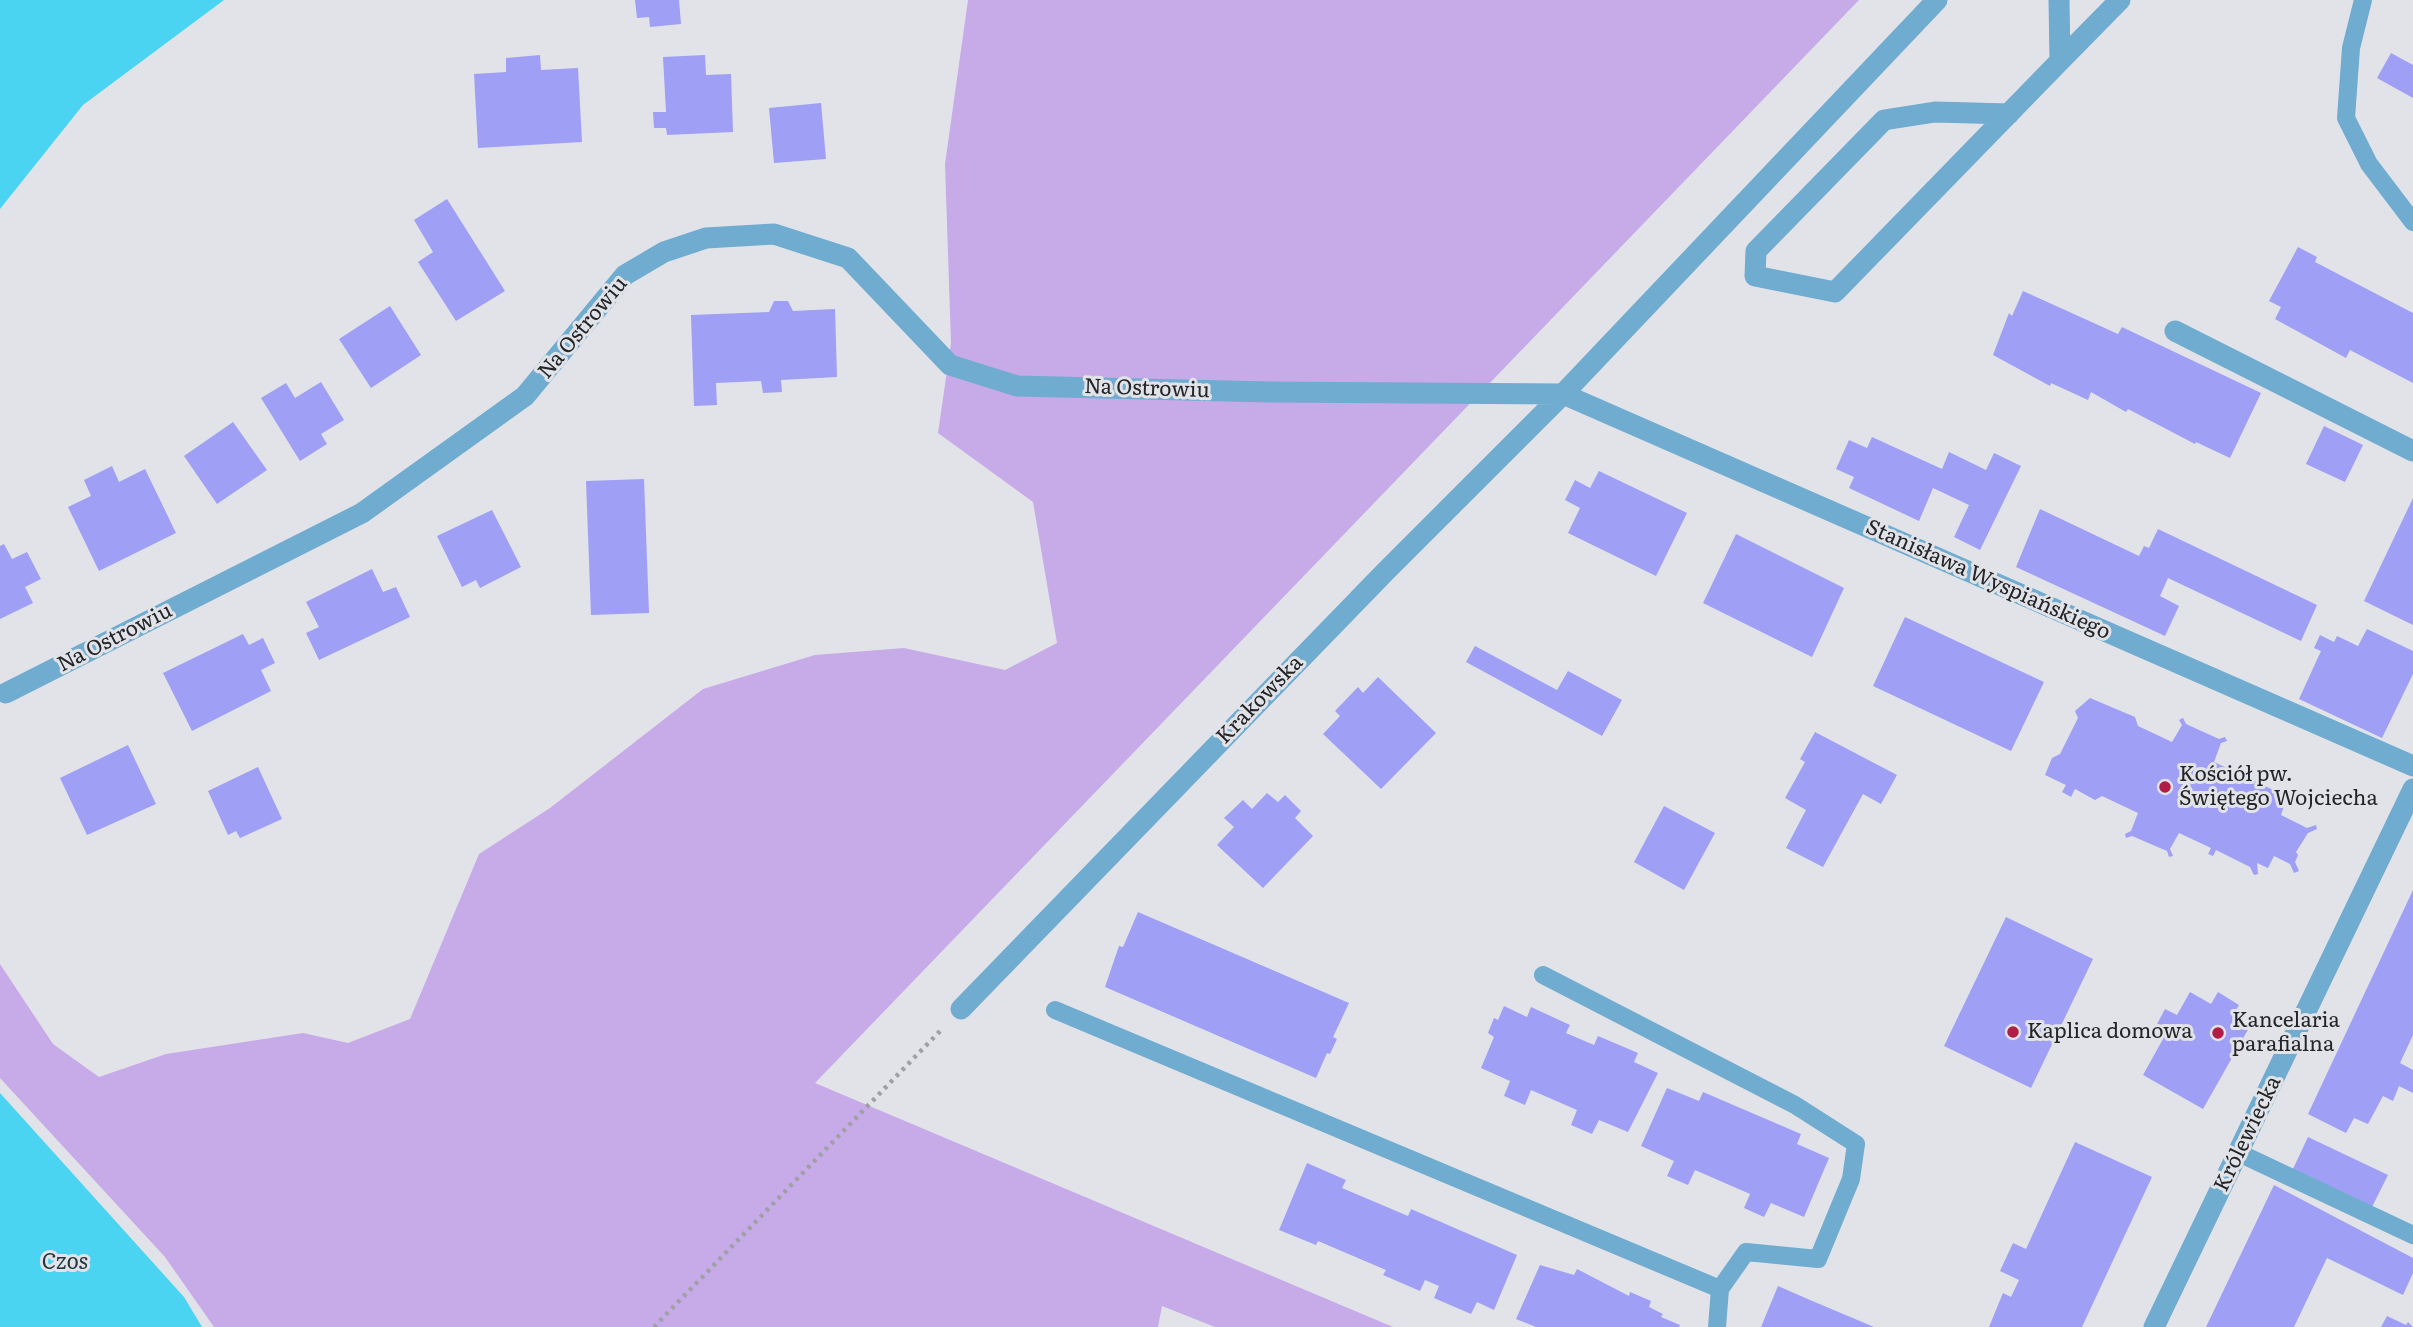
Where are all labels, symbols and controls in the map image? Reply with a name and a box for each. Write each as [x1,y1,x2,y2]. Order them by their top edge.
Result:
street label: Na Ostrowiu [533,272,633,384]
street label: Na Ostrowiu [1084,374,1210,404]
street label: Stanisława Wyspiańskiego [1862,515,2114,645]
street label: Na Ostrowiu [53,598,177,678]
street label: Krakowska [1212,650,1308,750]
place label: Kościół pw. Świętego Wojciecha [2179,762,2378,812]
marker: Kościół pw. Świętego Wojciecha [2157,779,2173,795]
place label: Kancelaria parafialna [2232,1008,2340,1058]
place label: Kaplica domowa [2027,1019,2193,1045]
marker: Kaplica domowa [2005,1024,2021,1040]
marker: Kancelaria parafialna [2210,1025,2226,1041]
street label: Królewiecka [2209,1072,2287,1196]
water label: Czos [42,1248,88,1276]

